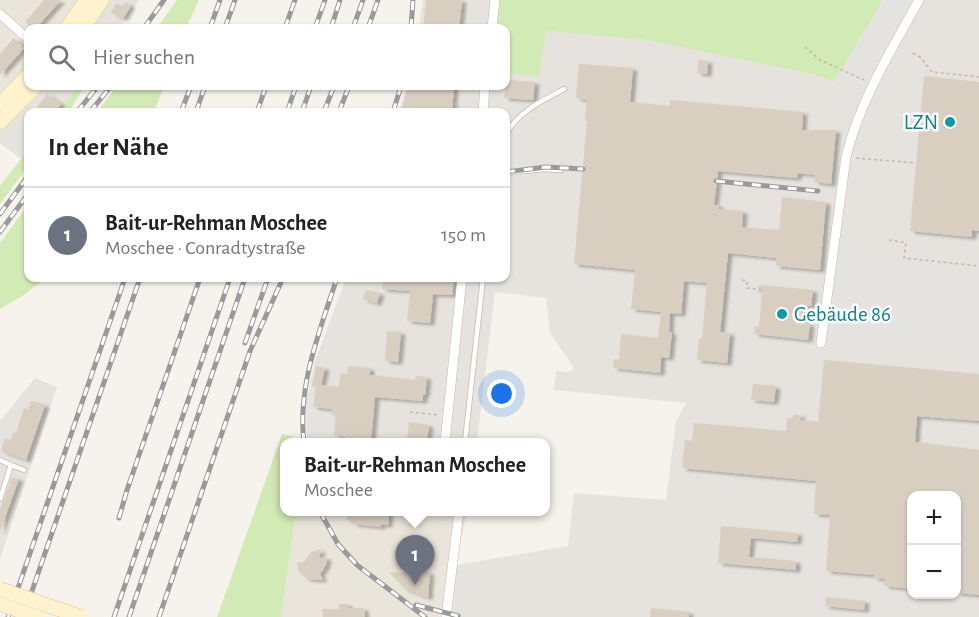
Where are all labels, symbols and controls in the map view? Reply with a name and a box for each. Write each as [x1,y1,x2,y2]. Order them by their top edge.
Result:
search box [24,24,510,90]
icon: search [45,41,78,74]
text: Hier suchen [93,46,195,68]
place label: LZN [904,112,938,133]
marker: LZN [943,115,957,129]
text: In der Nähe [48,134,168,160]
text: Bait-ur-Rehman Moschee [105,212,327,234]
text: 1 [64,225,71,245]
text: 150 m [441,225,486,245]
text: Moschee · Conradtystraße [105,238,305,258]
place label: Gebäude 86 [794,304,891,325]
marker: Gebäude 86 [775,307,789,321]
your location [487,379,516,408]
popup [280,438,550,516]
text: Bait-ur-Rehman Moschee [304,454,526,476]
text: Moschee [304,480,373,500]
map controls [907,491,961,599]
button: + [907,491,961,545]
pin: 1 [396,536,434,585]
button: − [907,545,961,599]

